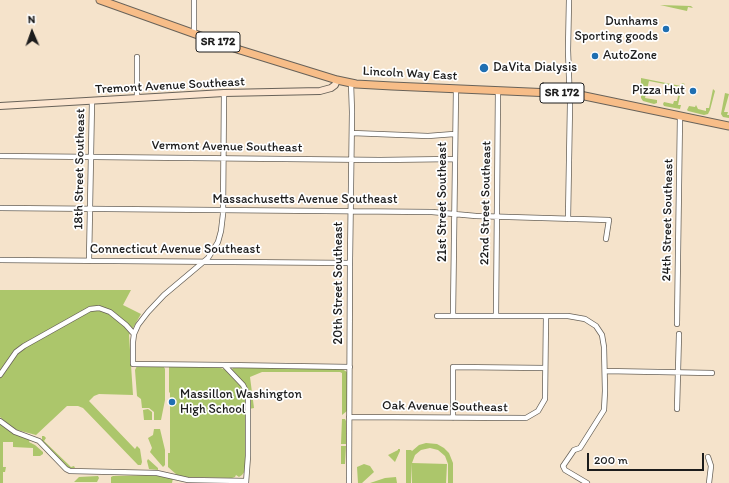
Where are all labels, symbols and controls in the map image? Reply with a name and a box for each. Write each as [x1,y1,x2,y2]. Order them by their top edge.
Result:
north arrow [12,12,52,52]
text: N [28,13,36,26]
place label: Dunhams Sporting goods [574,14,658,45]
marker: Dunhams Sporting goods [661,24,671,34]
road number: SR 172 [196,32,240,52]
place label: AutoZone [603,48,657,64]
marker: AutoZone [590,51,600,61]
place label: DaVita Dialysis [493,60,577,76]
marker: DaVita Dialysis [478,62,490,74]
street label: Lincoln Way East [362,64,458,84]
street label: Tremont Avenue Southeast [95,74,245,98]
road number: SR 172 [540,83,584,103]
place label: Pizza Hut [632,83,685,99]
marker: Pizza Hut [688,86,698,96]
street label: 18th Street Southeast [71,108,89,230]
street label: Vermont Avenue Southeast [152,138,302,156]
street label: 22nd Street Southeast [477,141,495,265]
street label: 21st Street Southeast [435,142,451,262]
street label: 24th Street Southeast [659,158,677,282]
street label: Massachusetts Avenue Southeast [212,192,398,208]
street label: 20th Street Southeast [331,222,347,344]
street label: Connecticut Avenue Southeast [90,242,260,258]
place label: Massillon Washington High School [180,387,302,418]
marker: Massillon Washington High School [167,397,177,407]
street label: Oak Avenue Southeast [382,398,508,416]
scale bar [589,445,706,471]
text: 200 m [594,453,628,467]

